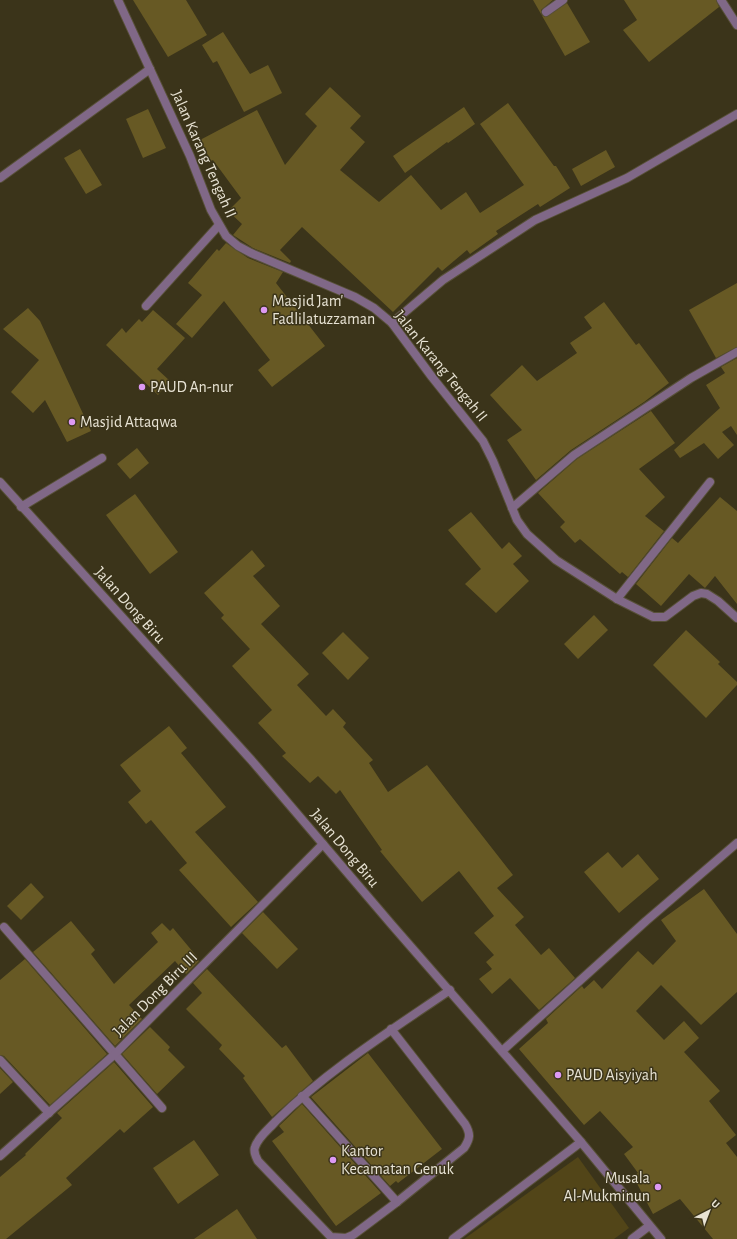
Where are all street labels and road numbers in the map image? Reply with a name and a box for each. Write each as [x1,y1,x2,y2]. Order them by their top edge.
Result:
street label: Jalan Karang Tengah II [169,88,239,220]
street label: Jalan Karang Tengah II [391,307,491,425]
street label: Jalan Dong Biru [92,564,168,646]
street label: Jalan Dong Biru [308,806,382,890]
street label: Jalan Dong Biru III [110,949,200,1039]

